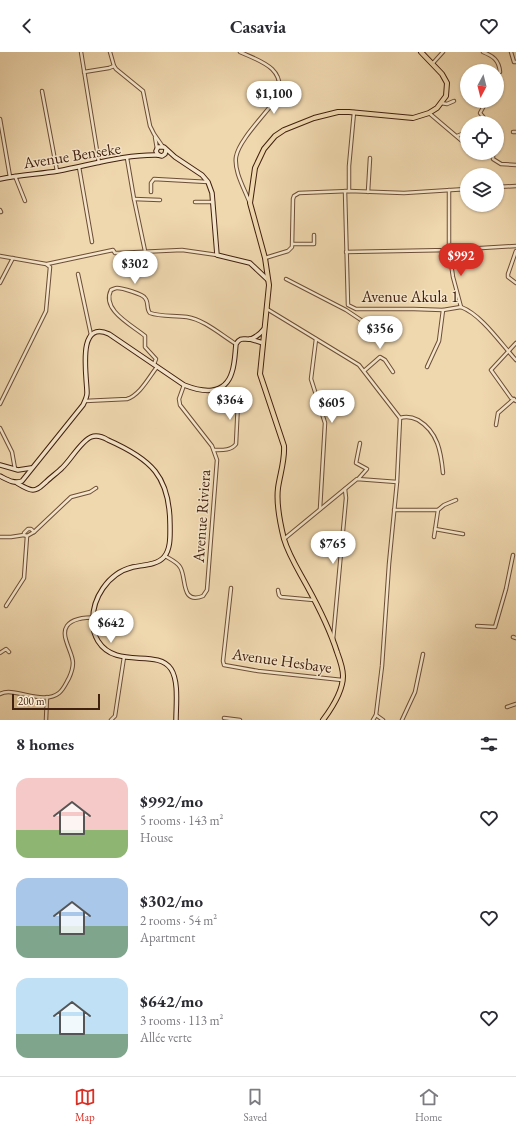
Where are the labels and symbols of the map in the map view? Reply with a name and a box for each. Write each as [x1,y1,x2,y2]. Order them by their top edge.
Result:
north arrow [460,64,504,108]
pin: $1,100 [241,81,307,115]
street label: Avenue Benseke [21,137,122,174]
pin: $992 [437,243,485,277]
pin: $302 [111,251,159,285]
street label: Avenue Akula 1 [360,286,459,307]
pin: $356 [356,316,404,350]
pin: $364 [206,387,254,421]
pin: $605 [308,390,356,424]
street label: Avenue Riviera [188,468,215,564]
pin: $765 [309,531,357,565]
pin: $642 [87,610,135,644]
street label: Avenue Hesbaye [230,643,333,678]
scale bar [12,692,100,711]

